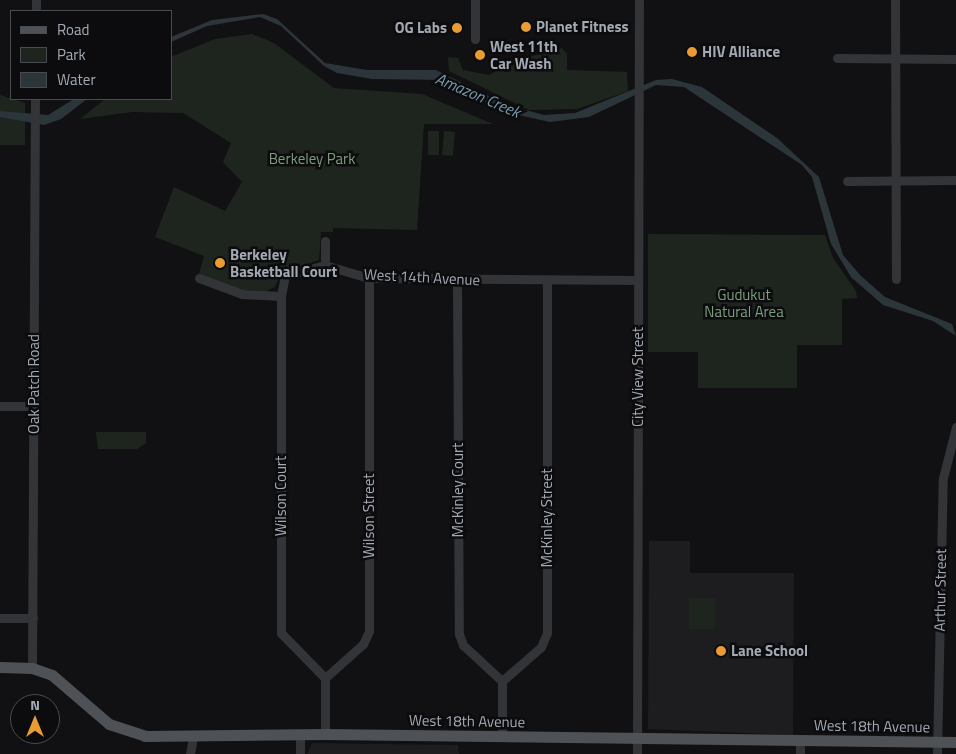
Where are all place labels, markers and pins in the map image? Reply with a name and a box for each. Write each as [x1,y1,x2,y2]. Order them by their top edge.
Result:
place label: Planet Fitness [536,18,629,36]
place label: OG Labs [395,19,447,37]
marker: Planet Fitness [520,21,532,33]
marker: OG Labs [451,22,463,34]
place label: West 11th Car Wash [490,37,558,72]
place label: HIV Alliance [702,43,780,61]
marker: HIV Alliance [686,46,698,58]
marker: West 11th Car Wash [474,49,486,61]
place label: Berkeley Basketball Court [230,245,337,280]
marker: Berkeley Basketball Court [214,257,226,269]
place label: Lane School [731,642,808,660]
marker: Lane School [715,645,727,657]

